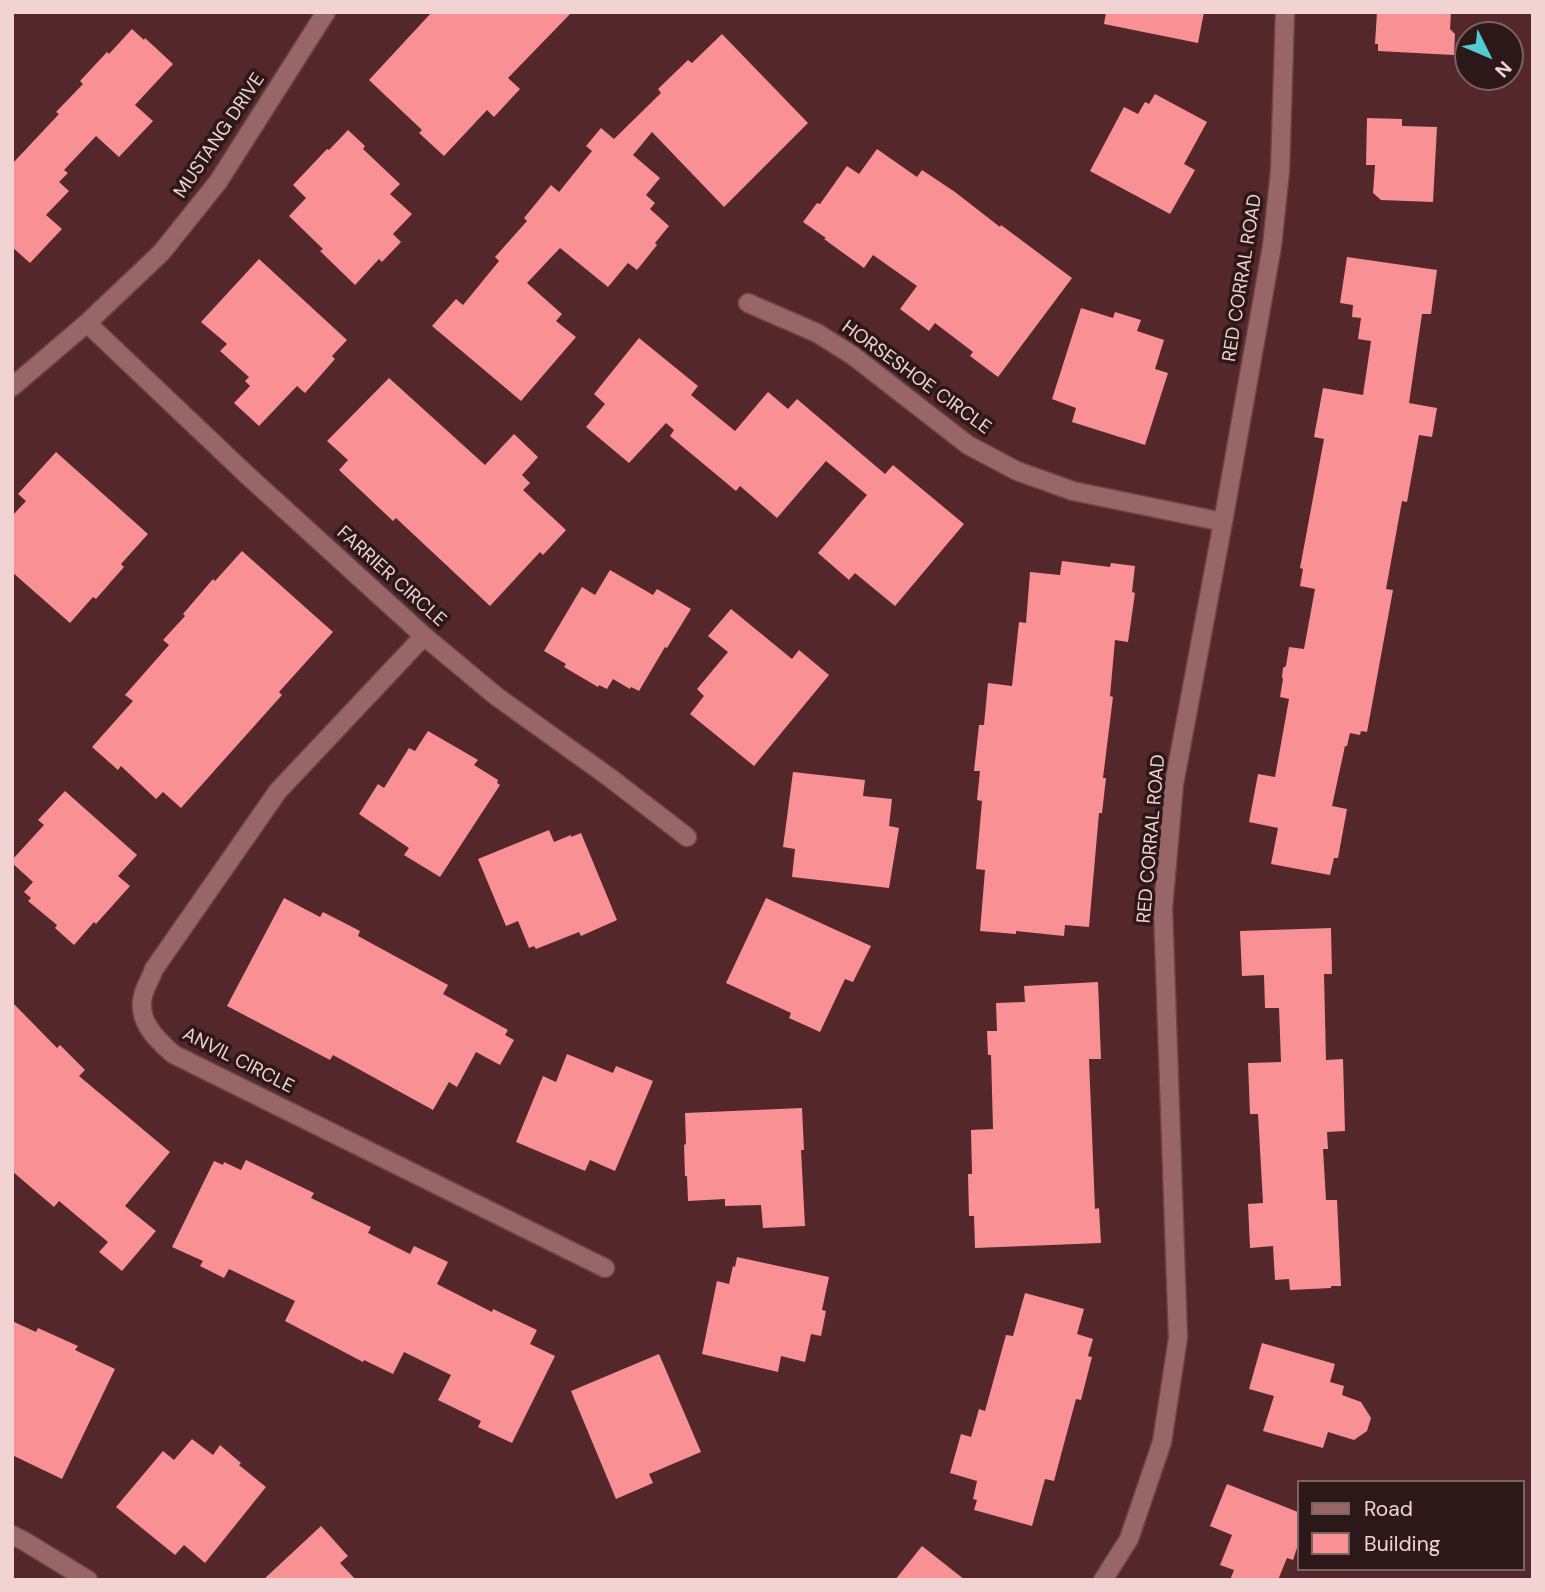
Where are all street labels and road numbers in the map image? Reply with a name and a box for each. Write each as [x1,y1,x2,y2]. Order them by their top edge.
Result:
street label: MUSTANG DRIVE [170,69,270,203]
street label: RED CORRAL ROAD [1218,193,1268,363]
street label: HORSESHOE CIRCLE [837,316,995,440]
street label: FARRIER CIRCLE [332,522,450,632]
street label: RED CORRAL ROAD [1133,754,1171,924]
street label: ANVIL CIRCLE [179,1023,297,1099]

